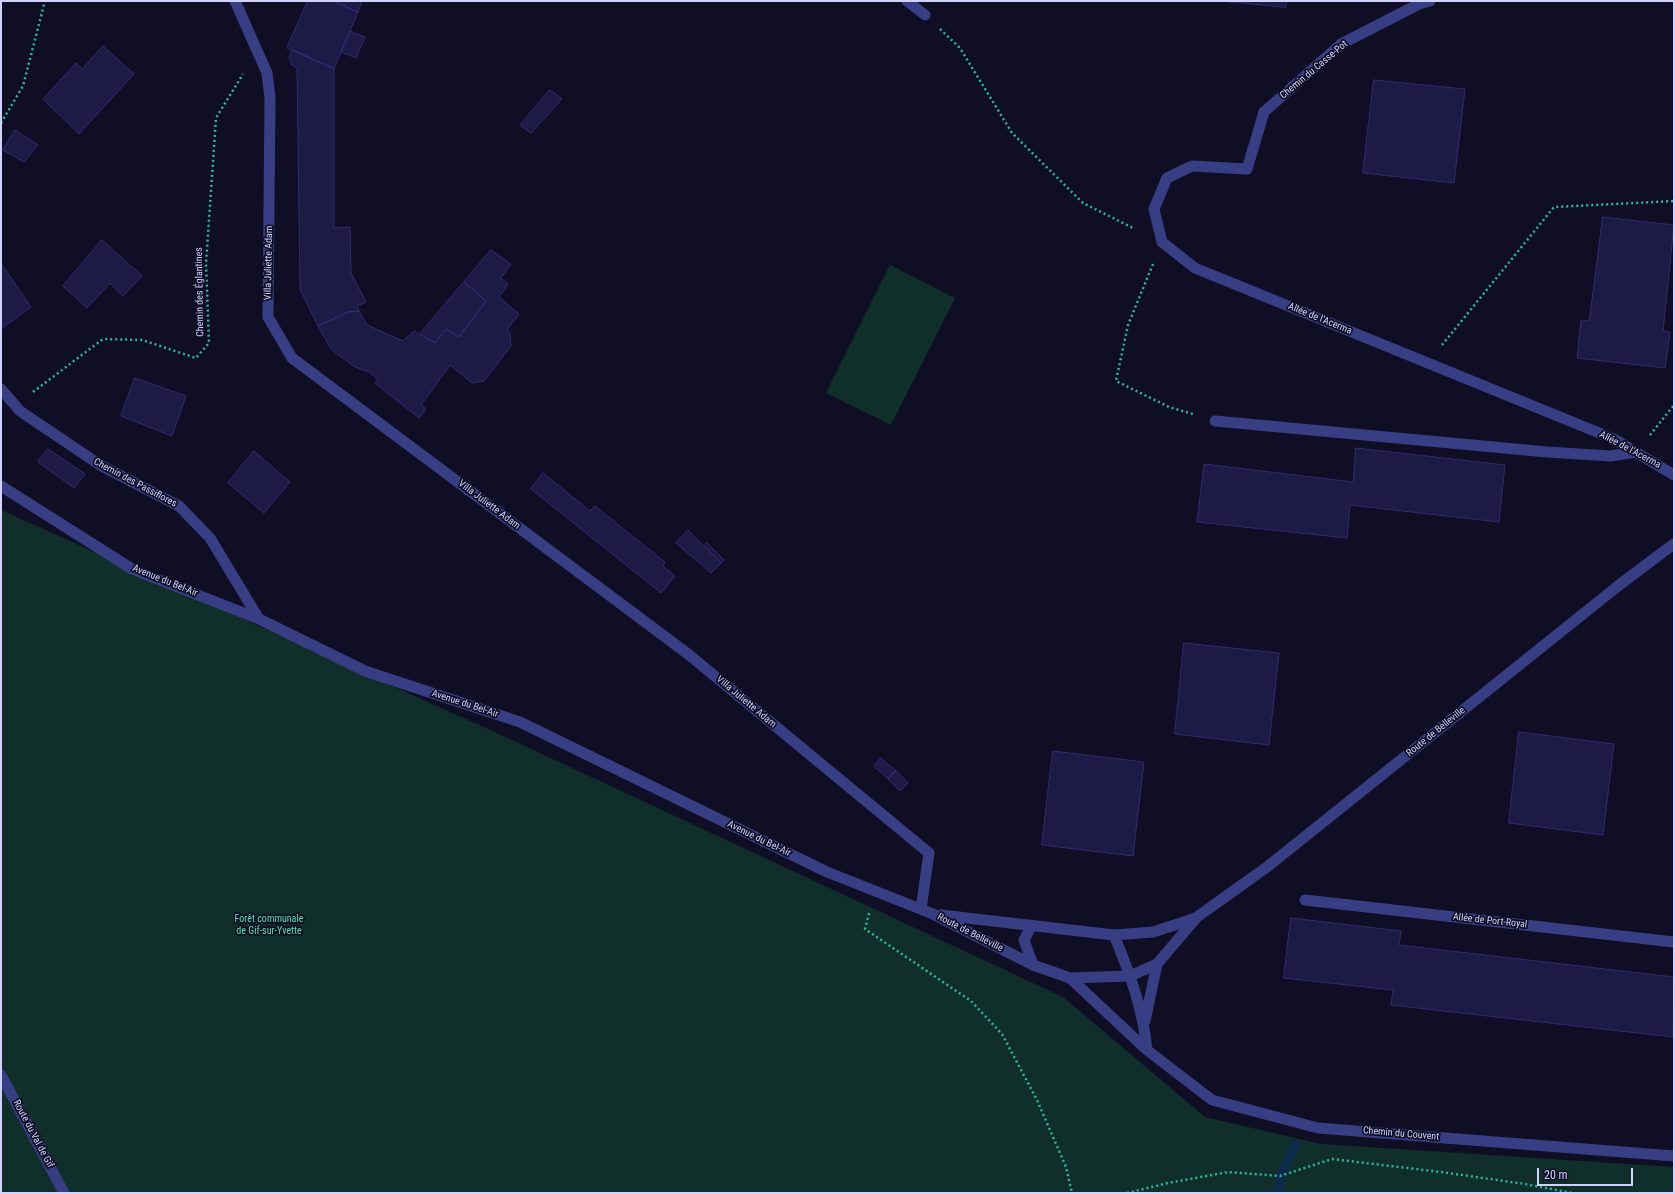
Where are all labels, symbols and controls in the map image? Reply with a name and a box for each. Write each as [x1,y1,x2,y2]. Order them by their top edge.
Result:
street label: Chemin du Casse-Pot [1278,38,1350,102]
street label: Villa Juliette Adam [262,226,276,300]
street label: Chemin des Églantines [193,247,207,337]
street label: Allée de l'Acerma [1286,301,1354,337]
street label: Allée de l'Acerma [1597,429,1663,471]
street label: Chemin des Passiflores [91,456,179,510]
street label: Villa Juliette Adam [456,478,522,532]
street label: Avenue du Bel-Air [131,562,199,600]
street label: Villa Juliette Adam [714,673,778,731]
street label: Avenue du Bel-Air [430,688,500,720]
street label: Route de Belleville [1404,705,1468,759]
street label: Avenue du Bel-Air [725,818,793,860]
street label: Route de Belleville [935,911,1005,955]
street label: Allée de Port-Royal [1452,911,1528,931]
park label: Forêt communale de Gif-sur-Yvette [235,913,303,936]
street label: Route du Val de Gif [10,1098,56,1170]
street label: Chemin du Couvent [1362,1125,1440,1143]
scale bar [1539,1160,1635,1186]
text: 20 m [1544,1168,1568,1182]

